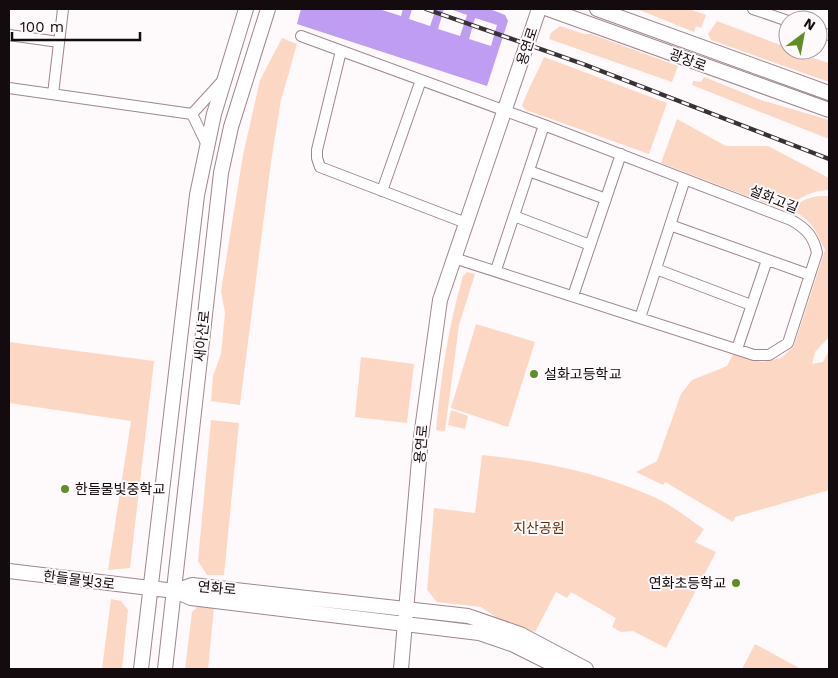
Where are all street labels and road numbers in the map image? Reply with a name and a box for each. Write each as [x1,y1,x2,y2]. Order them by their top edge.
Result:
street label: 용연로 [513,25,541,67]
street label: 광장로 [667,46,709,74]
street label: 설화고길 [747,182,801,216]
street label: 새아산로 [191,309,213,362]
street label: 용연로 [411,424,431,464]
street label: 한들물빛3로 [42,568,116,592]
street label: 연화로 [197,578,237,598]

